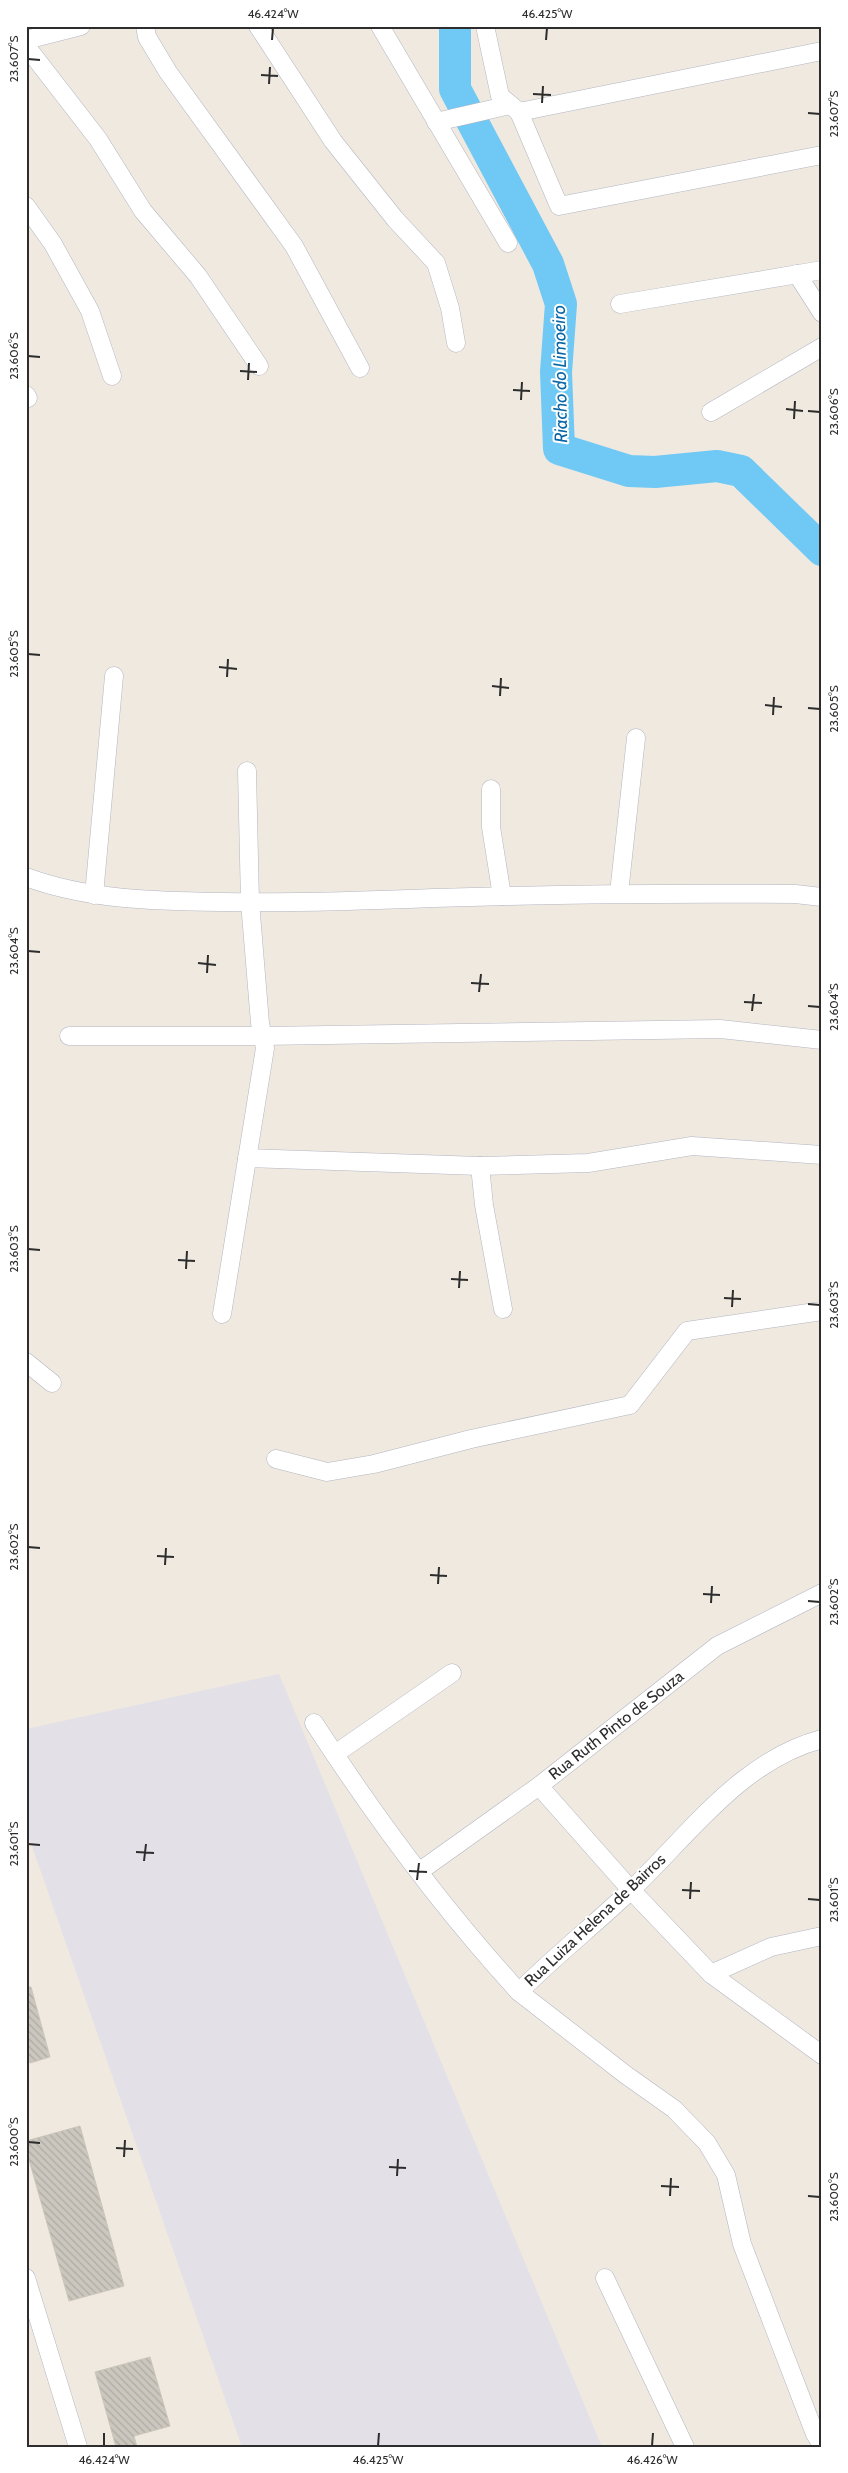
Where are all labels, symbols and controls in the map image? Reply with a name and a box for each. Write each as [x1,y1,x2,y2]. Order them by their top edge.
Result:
text: 46.424°W [247,6,299,21]
text: 46.425°W [522,6,573,21]
text: 23.607°S [6,36,21,82]
text: 23.607°S [826,91,841,137]
water label: Riacho do Limoeiro [548,305,572,443]
text: 23.606°S [6,332,21,380]
text: 23.606°S [826,388,841,436]
text: 23.605°S [6,630,21,678]
text: 23.605°S [826,685,841,733]
text: 23.604°S [6,927,21,975]
text: 23.604°S [826,983,841,1031]
text: 23.603°S [6,1225,21,1273]
text: 23.603°S [826,1281,841,1329]
text: 23.602°S [6,1523,21,1571]
text: 23.602°S [826,1578,841,1626]
street label: Rua Ruth Pinto de Souza [545,1666,688,1784]
text: 23.601°S [6,1822,21,1866]
street label: Rua Luiza Helena de Bairros [521,1850,670,1990]
text: 23.601°S [826,1878,841,1922]
text: 23.600°S [6,2117,21,2167]
text: 23.600°S [826,2172,841,2222]
text: 46.424°W [78,2452,130,2467]
text: 46.425°W [353,2452,404,2467]
text: 46.426°W [626,2452,678,2467]

